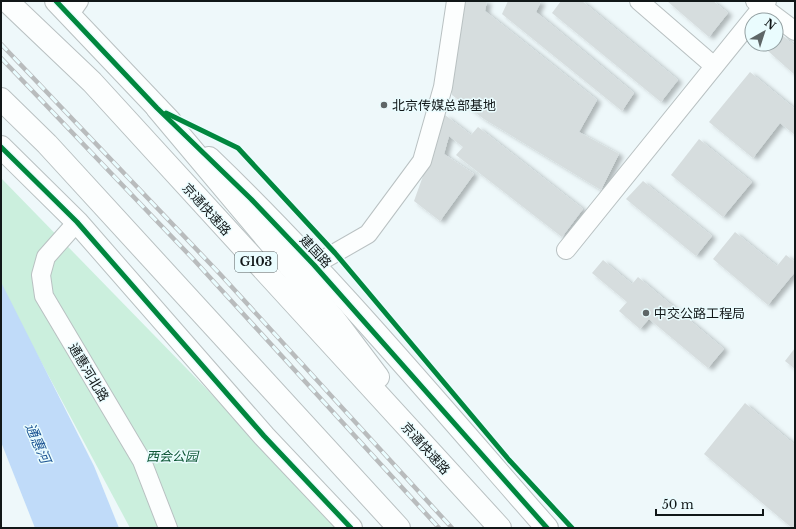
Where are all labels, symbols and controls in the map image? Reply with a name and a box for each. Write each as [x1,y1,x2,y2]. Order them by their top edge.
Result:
north arrow [744,12,784,52]
text: N [762,16,779,33]
place label: 北京传媒总部基地 [392,97,496,114]
marker: 北京传媒总部基地 [379,100,389,110]
street label: 京通快速路 [179,179,235,239]
street label: 建国路 [296,231,335,271]
road number: G103 [235,252,277,272]
place label: 中交公路工程局 [654,305,745,322]
marker: 中交公路工程局 [641,308,651,318]
street label: 通惠河北路 [65,340,113,404]
street label: 京通快速路 [398,418,454,478]
water label: 通惠河 [21,420,56,469]
park label: 西会公园 [146,448,200,465]
scale bar [656,491,763,517]
text: 50 m [662,497,694,512]

